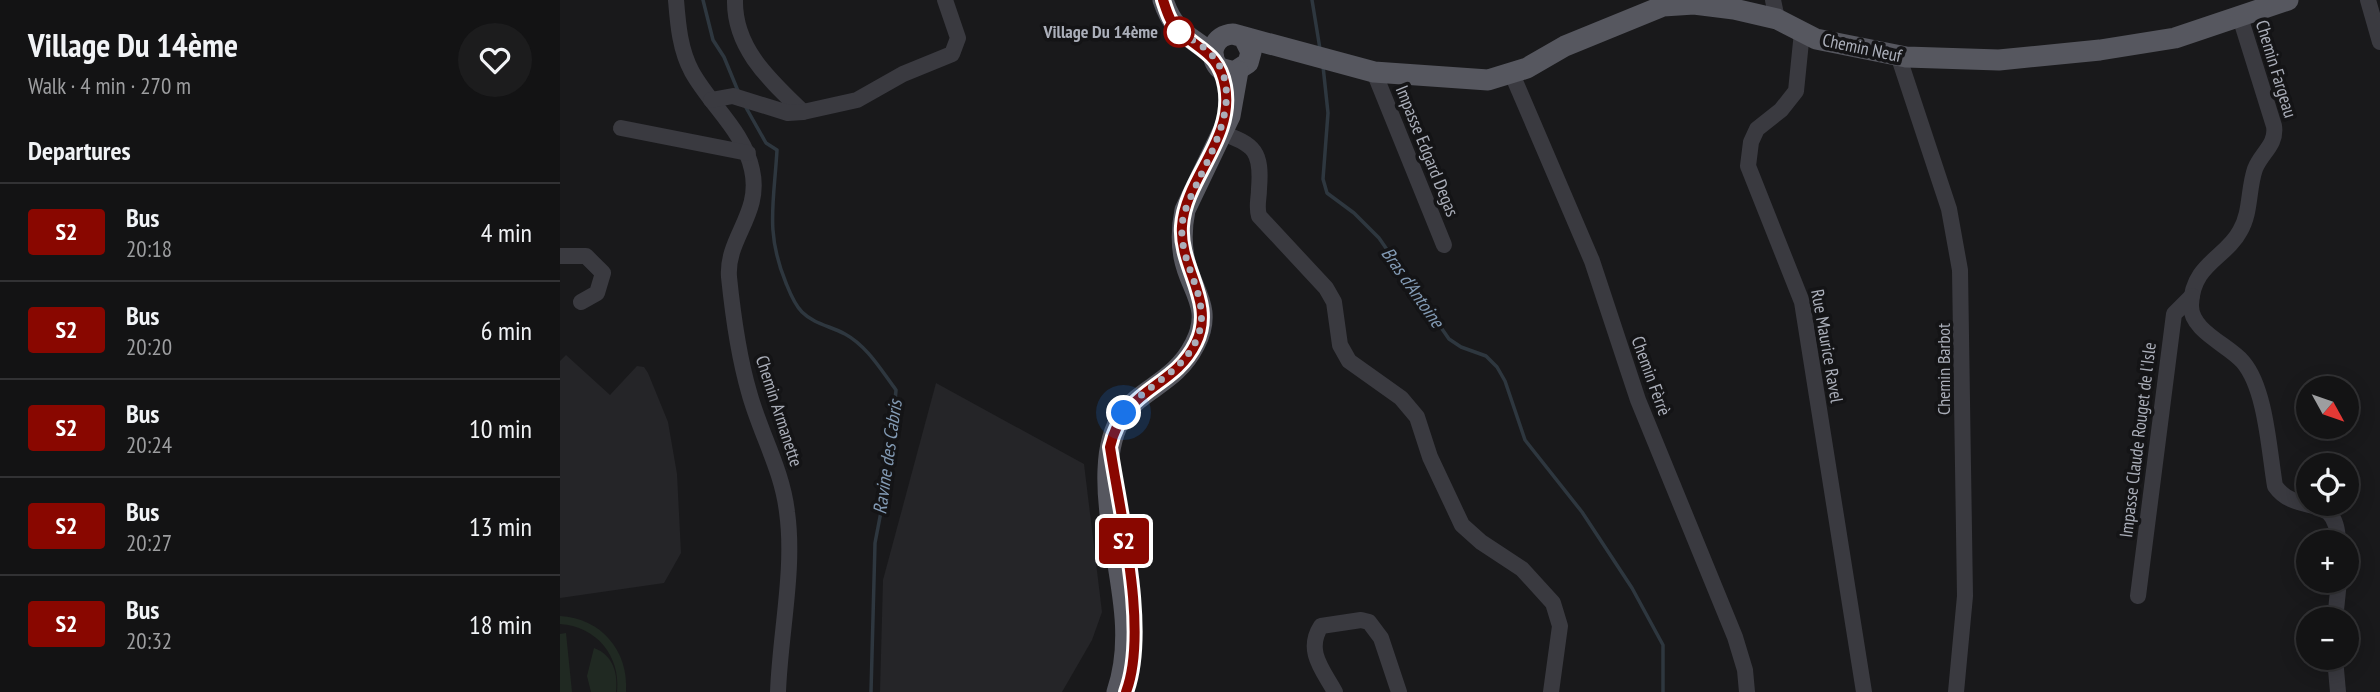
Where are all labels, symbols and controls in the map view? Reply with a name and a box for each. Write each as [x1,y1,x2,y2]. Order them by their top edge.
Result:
marker: Village Du 14ème [1164,17,1194,47]
street label: Chemin Fargeau [2251,17,2302,120]
place label: Village Du 14ème [1042,20,1158,43]
text: Village Du 14ème [28,23,238,66]
button: heart [458,23,532,97]
street label: Chemin Neuf [1820,28,1905,67]
text: Walk · 4 min · 270 m [28,71,191,100]
street label: Impasse Edgard Degas [1391,82,1464,220]
text: Departures [28,134,131,167]
text: Bus [126,201,159,234]
text: S2 [55,216,78,247]
text: 4 min [481,216,532,249]
text: 20:18 [126,234,172,263]
water label: Bras d'Antoine [1377,242,1450,333]
street label: Rue Maurice Ravel [1806,287,1849,405]
text: Bus [126,299,159,332]
text: S2 [55,314,78,345]
text: 6 min [481,314,532,347]
street label: Chemin Barbot [1932,323,1955,415]
text: 20:20 [126,332,172,361]
street label: Chemin Fèrrè [1626,333,1676,419]
street label: Impasse Claude Rouget de l'Isle [2114,341,2161,539]
street label: Chemin Armanette [751,352,808,469]
north arrow [2296,376,2359,439]
map controls [2296,376,2359,670]
your location [1106,395,1141,430]
text: Bus [126,397,159,430]
water label: Ravine des Cabris [867,397,907,516]
text: S2 [55,412,78,443]
text: 10 min [469,412,532,445]
text: 20:24 [126,430,172,459]
button: locate [2296,453,2359,516]
text: Bus [126,495,159,528]
text: S2 [55,510,78,541]
text: 13 min [469,510,532,543]
line badge: S2 [1092,518,1156,564]
text: S2 [1113,525,1135,556]
text: 20:27 [126,528,172,557]
button: + [2296,530,2359,593]
text: Bus [126,593,159,626]
button: − [2296,607,2359,670]
text: S2 [55,608,78,639]
text: 18 min [469,608,532,641]
text: 20:32 [126,626,172,655]

